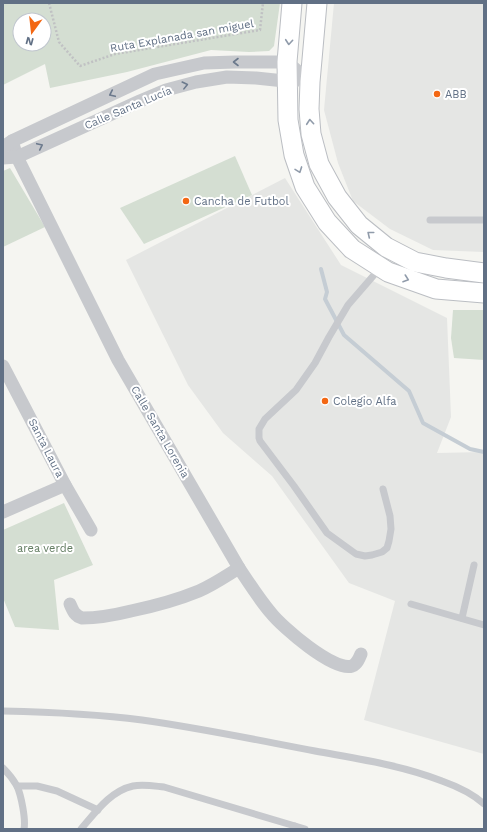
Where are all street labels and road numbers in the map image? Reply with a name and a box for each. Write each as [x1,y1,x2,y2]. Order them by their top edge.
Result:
street label: Ruta Explanada san miguel [109,17,255,55]
street label: Calle Santa Lucía [82,84,174,132]
street label: Calle Santa Lorenia [128,384,192,480]
street label: Santa Laura [26,416,66,480]

